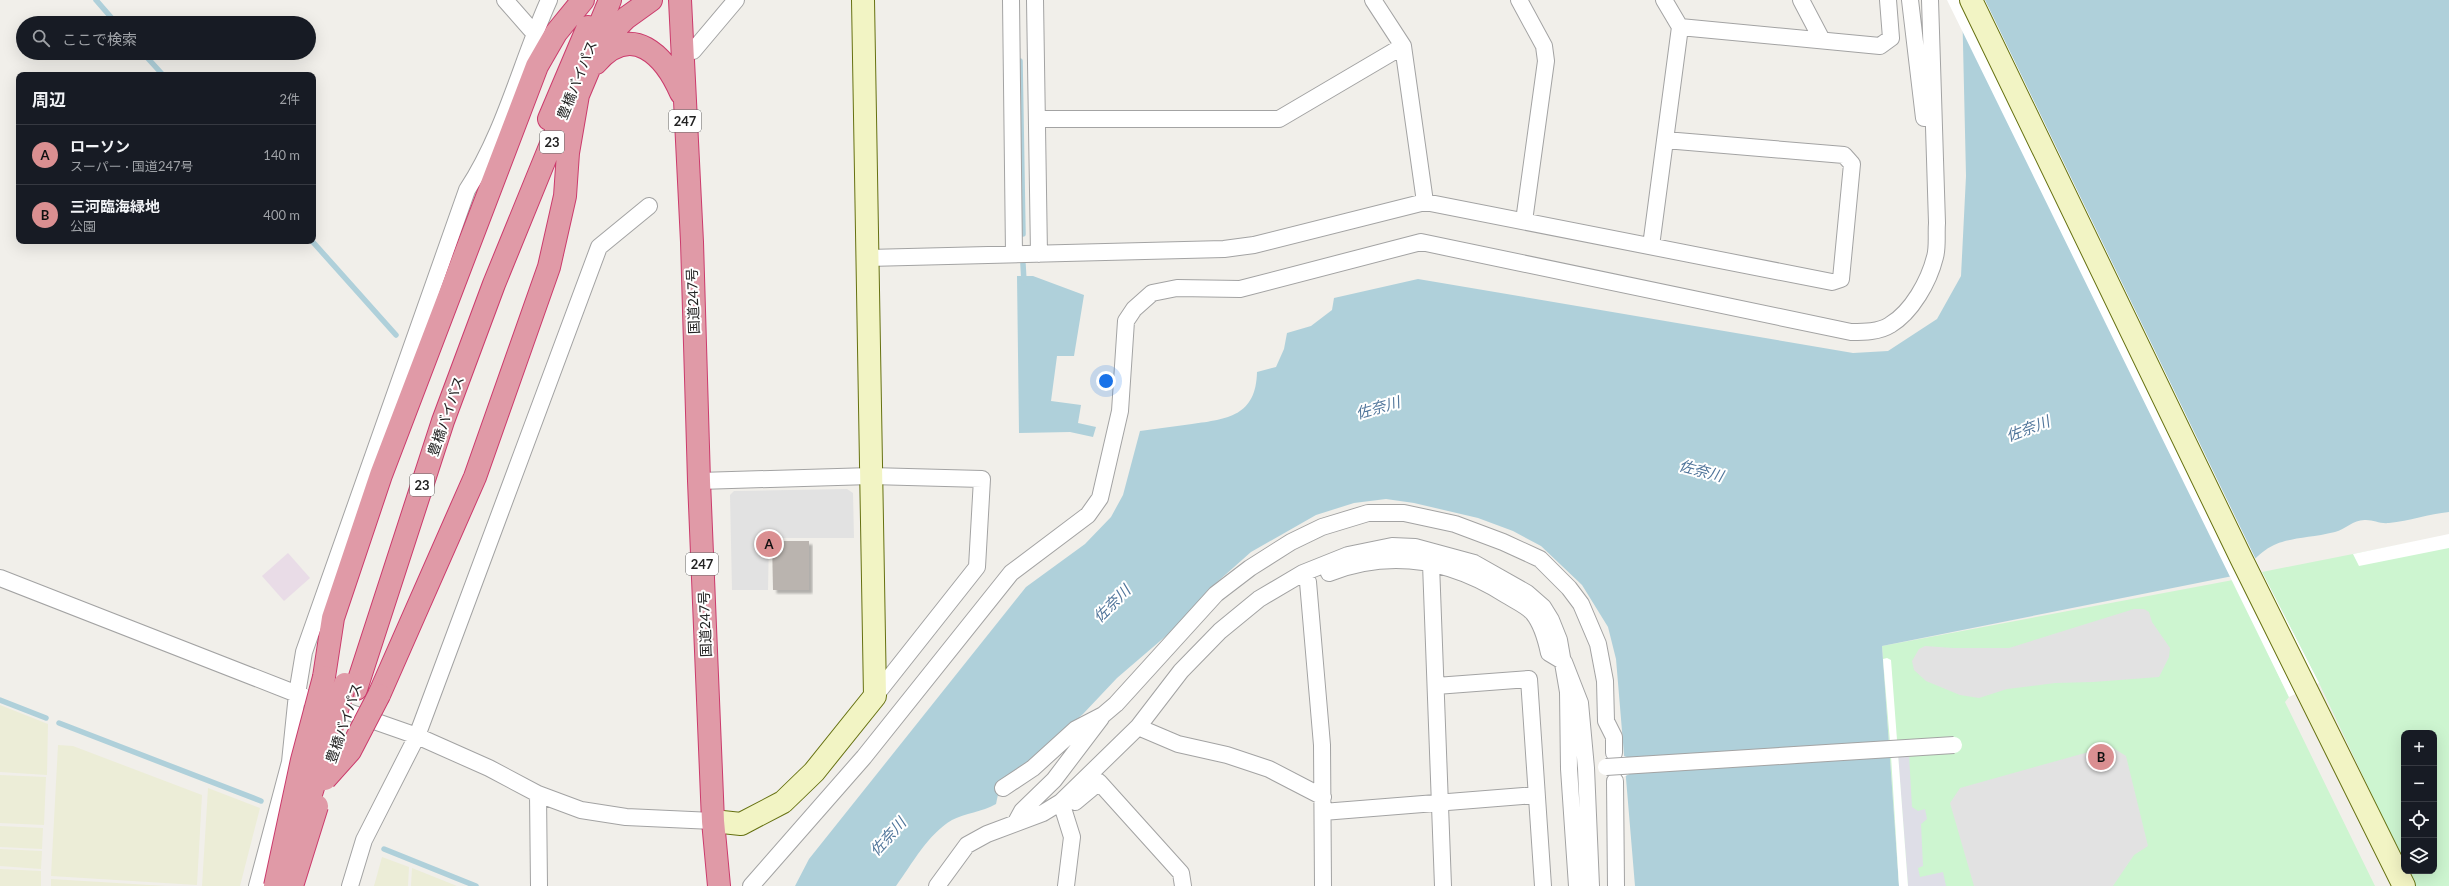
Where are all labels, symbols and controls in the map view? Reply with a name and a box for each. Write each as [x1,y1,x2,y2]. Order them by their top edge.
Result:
search box [16,16,316,60]
icon: search [30,27,52,49]
text: ここで検索 [62,30,137,48]
street label: 豊橋バイパス [553,38,600,122]
text: 周辺 [32,89,66,110]
text: 2件 [279,91,300,107]
road number: 247 [669,110,701,132]
road number: 23 [540,131,564,153]
text: ローソン [70,137,130,155]
text: A [40,147,50,163]
text: 140 m [263,147,300,163]
text: スーパー · 国道247号 [70,158,194,174]
text: 三河臨海緑地 [70,197,160,215]
text: B [41,207,49,223]
text: 400 m [263,207,300,223]
text: 公園 [70,218,96,234]
street label: 国道247号 [683,268,702,334]
your location [1096,371,1116,391]
street label: 豊橋バイパス [424,373,467,458]
water label: 佐奈川 [1354,392,1404,422]
water label: 佐奈川 [2003,411,2054,445]
water label: 佐奈川 [1677,456,1727,485]
road number: 23 [410,474,434,496]
pin: A [756,529,782,559]
road number: 247 [686,553,718,575]
water label: 佐奈川 [1089,580,1135,626]
street label: 国道247号 [695,591,714,657]
street label: 豊橋バイパス [322,680,365,765]
map controls [2401,730,2437,874]
button: + [2401,730,2437,766]
pin: B [2088,742,2114,772]
button: − [2401,766,2437,802]
button: locate [2401,802,2437,838]
water label: 佐奈川 [866,812,910,859]
button: layers [2401,838,2437,874]

